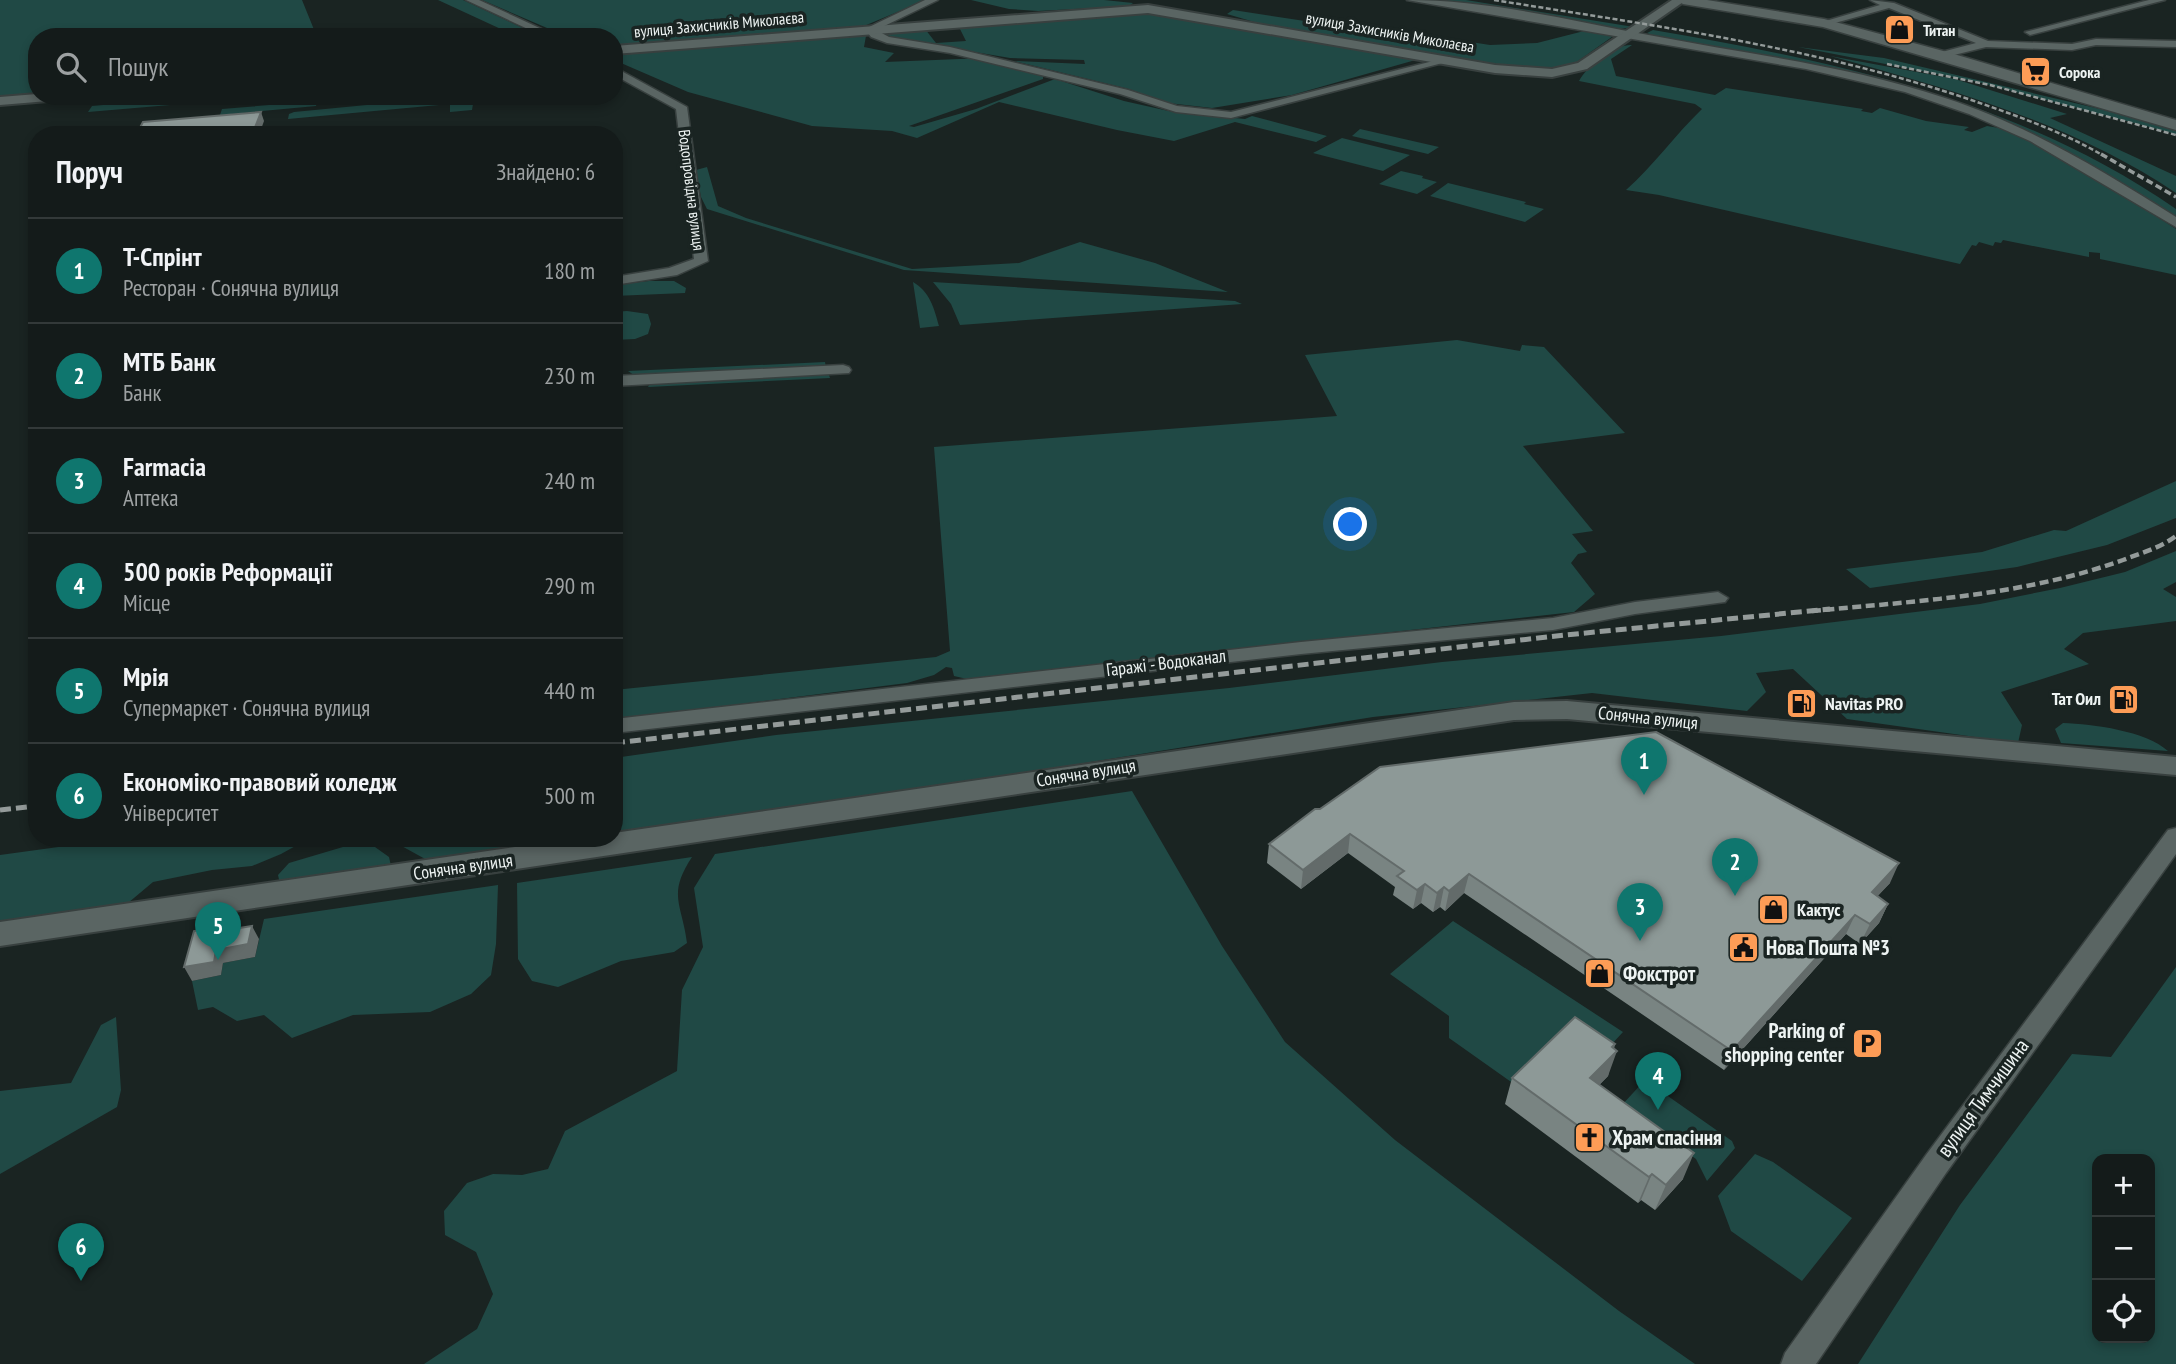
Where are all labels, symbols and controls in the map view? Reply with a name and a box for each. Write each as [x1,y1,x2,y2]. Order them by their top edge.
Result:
street label: вулиця Захисників Миколаєва [633,7,805,41]
street label: вулиця Захисників Миколаєва [1304,7,1476,57]
shop icon: Титан [1883,13,1917,47]
place label: Титан [1923,20,1955,40]
search box [28,28,623,105]
icon: search [52,48,90,86]
text: Пошук [108,50,168,83]
supermarket icon: Сорока [2019,55,2053,89]
place label: Сорока [2059,62,2101,82]
street label: Водопровідна вулиця [675,128,709,252]
text: Поруч [56,152,123,191]
text: Знайдено: 6 [496,157,595,186]
text: Т-Спрінт [123,240,202,273]
text: 1 [74,256,85,285]
text: 180 m [544,256,595,285]
text: Ресторан · Сонячна вулиця [123,273,339,302]
text: МТБ Банк [123,345,216,378]
text: 2 [74,361,85,390]
text: 230 m [544,361,595,390]
text: Банк [123,378,161,407]
text: Farmacia [123,450,206,483]
text: 3 [74,466,85,495]
text: 240 m [544,466,595,495]
text: Аптека [123,483,178,512]
your location [1333,507,1367,541]
text: 500 років Реформації [123,555,333,588]
text: 4 [74,571,85,600]
text: 290 m [544,571,595,600]
text: Місце [123,588,171,617]
street label: Гаражі - Водоканал [1105,644,1227,681]
text: Мрія [123,660,169,693]
text: 5 [74,676,85,705]
text: 440 m [544,676,595,705]
fuel station icon: Тат Оил [2107,682,2141,716]
fuel station icon: Navitas PRO [1785,687,1819,721]
place label: Тат Оил [2052,687,2101,710]
place label: Navitas PRO [1825,692,1903,715]
text: Супермаркет · Сонячна вулиця [123,693,370,722]
street label: Сонячна вулиця [1597,701,1699,734]
pin: 1 [1621,737,1667,795]
street label: Сонячна вулиця [1035,753,1137,792]
text: Економіко-правовий коледж [123,765,397,798]
text: 6 [74,781,85,810]
text: 500 m [544,781,595,810]
text: Університет [123,798,218,827]
pin: 2 [1712,838,1758,896]
street label: Сонячна вулиця [412,848,514,885]
pin: 3 [1617,883,1663,941]
shop icon: Кактус [1757,893,1791,927]
place label: Кактус [1797,898,1841,921]
pin: 5 [195,902,241,960]
public building icon: Нова Пошта №3 [1726,931,1760,965]
place label: Нова Пошта №3 [1766,934,1890,961]
shop icon: Фокстрот [1583,957,1617,991]
place label: Фокстрот [1623,960,1696,987]
place label: Parking of shopping center [1725,1017,1845,1068]
parking icon: Parking of shopping center [1850,1026,1884,1060]
street label: вулиця Тимчишина [1931,1033,2035,1162]
pin: 4 [1635,1052,1681,1110]
church icon: Храм спасіння [1572,1121,1606,1155]
place label: Храм спасіння [1612,1124,1722,1151]
map controls [2092,1154,2155,1343]
button: + [2092,1154,2155,1217]
button: − [2092,1217,2155,1280]
pin: 6 [58,1223,104,1281]
button: locate [2092,1280,2155,1343]

